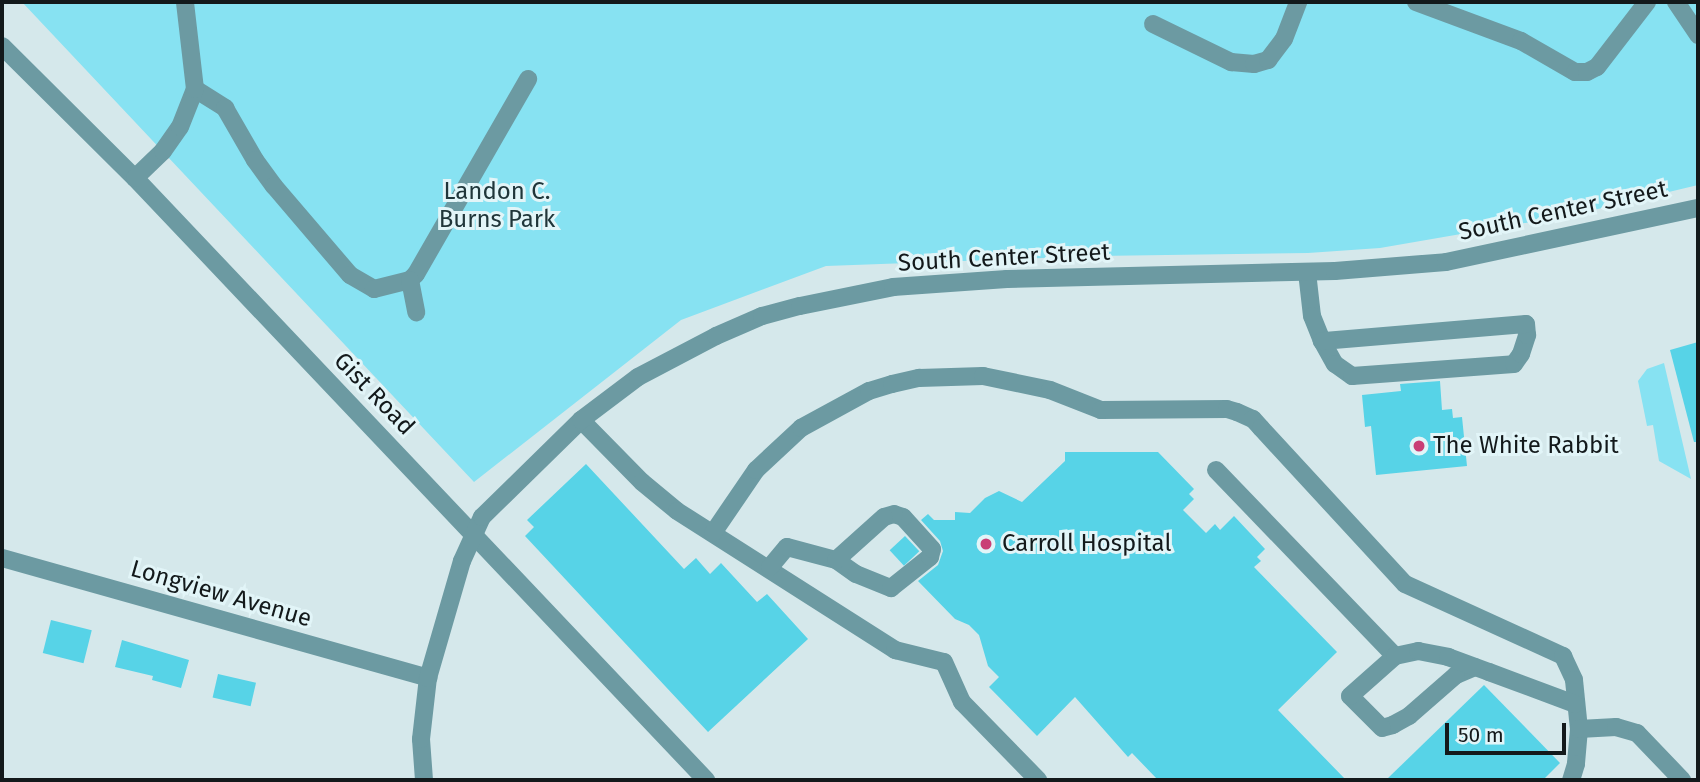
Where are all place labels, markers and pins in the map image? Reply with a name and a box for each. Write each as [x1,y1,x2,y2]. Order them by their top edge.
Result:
place label: The White Rabbit [1433,432,1619,460]
marker: The White Rabbit [1411,438,1427,454]
place label: Carroll Hospital [1002,530,1171,558]
marker: Carroll Hospital [976,534,996,554]

